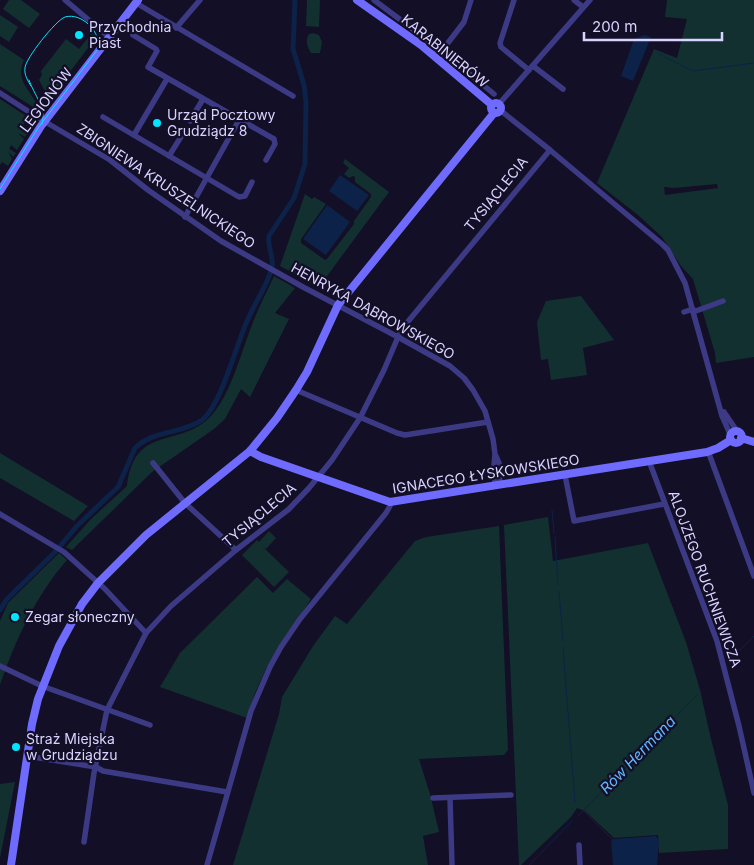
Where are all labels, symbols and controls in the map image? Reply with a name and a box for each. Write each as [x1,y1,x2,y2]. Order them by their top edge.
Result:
street label: KARABINIERÓW [398,10,492,91]
scale bar [584,10,722,42]
text: 200 m [592,17,637,36]
place label: Przychodnia Piast [89,18,171,51]
marker: Przychodnia Piast [73,29,85,41]
street label: LEGIONÓW [16,64,75,135]
place label: Urząd Pocztowy Grudziądz 8 [167,106,276,139]
marker: Urząd Pocztowy Grudziądz 8 [151,117,163,129]
street label: ZBIGNIEWA KRUSZELNICKIEGO [74,119,259,252]
street label: TYSIĄCLECIA [460,153,531,234]
street label: HENRYKA DĄBROWSKIEGO [289,258,458,363]
street label: IGNACEGO ŁYSKOWSKIEGO [391,450,581,497]
street label: TYSIĄCLECIA [218,479,299,550]
street label: ALOJZEGO RUCHNIEWICZA [665,488,746,670]
place label: Zegar słoneczny [25,608,135,625]
marker: Zegar słoneczny [9,611,21,623]
water label: Rów Hermana [596,712,679,797]
place label: Straż Miejska w Grudziądzu [26,730,118,763]
marker: Straż Miejska w Grudziądzu [10,741,22,753]

